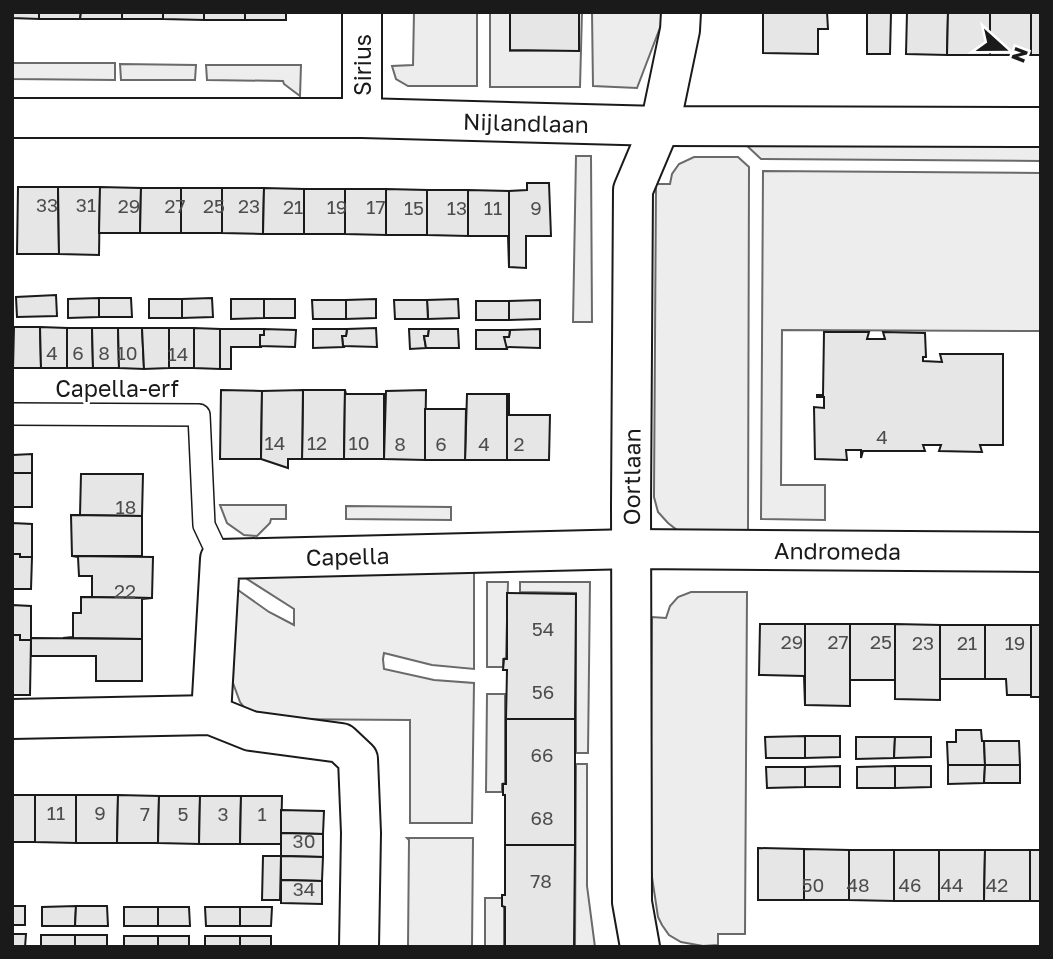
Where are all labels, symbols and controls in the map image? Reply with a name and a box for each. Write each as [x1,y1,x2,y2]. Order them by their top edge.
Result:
north arrow [969,14,1039,84]
street label: Sirius [348,34,376,96]
text: N [1007,44,1034,66]
street label: Nijlandlaan [463,107,589,138]
house number: 33 [36,193,58,216]
house number: 31 [76,193,96,216]
house number: 29 [118,194,140,217]
house number: 27 [164,194,186,217]
house number: 25 [203,194,225,217]
house number: 23 [238,194,260,217]
house number: 21 [283,195,303,218]
house number: 19 [327,195,347,218]
house number: 17 [366,195,386,218]
house number: 15 [404,196,424,219]
house number: 13 [447,196,467,219]
house number: 11 [484,196,502,219]
house number: 9 [530,196,542,219]
house number: 4 [46,341,58,364]
house number: 6 [72,341,84,364]
house number: 8 [98,341,110,364]
house number: 10 [117,341,138,364]
house number: 14 [168,342,188,365]
street label: Capella-erf [55,374,179,402]
house number: 4 [876,425,888,448]
street label: Oortlaan [617,428,645,525]
house number: 14 [265,431,285,454]
house number: 12 [307,431,327,454]
house number: 10 [349,431,370,454]
house number: 8 [394,432,406,455]
house number: 6 [435,432,447,455]
house number: 4 [478,432,490,455]
house number: 2 [513,432,525,455]
house number: 18 [116,495,136,518]
street label: Andromeda [774,536,901,565]
street label: Capella [305,541,390,571]
house number: 22 [114,579,136,602]
house number: 54 [532,617,554,640]
house number: 29 [781,630,803,653]
house number: 27 [827,630,849,653]
house number: 25 [870,630,892,653]
house number: 23 [912,631,934,654]
house number: 21 [957,631,977,654]
house number: 19 [1005,631,1025,654]
house number: 56 [532,680,554,703]
house number: 66 [531,743,554,766]
house number: 11 [47,801,65,824]
house number: 9 [94,801,106,824]
house number: 7 [140,802,150,825]
house number: 5 [177,802,189,825]
house number: 3 [217,802,229,825]
house number: 1 [257,802,267,825]
house number: 68 [530,806,554,829]
house number: 30 [293,829,315,852]
house number: 78 [530,869,552,892]
house number: 50 [802,873,824,896]
house number: 48 [846,873,870,896]
house number: 46 [898,873,922,896]
house number: 44 [940,873,964,896]
house number: 42 [986,873,1008,896]
house number: 34 [293,877,315,900]

